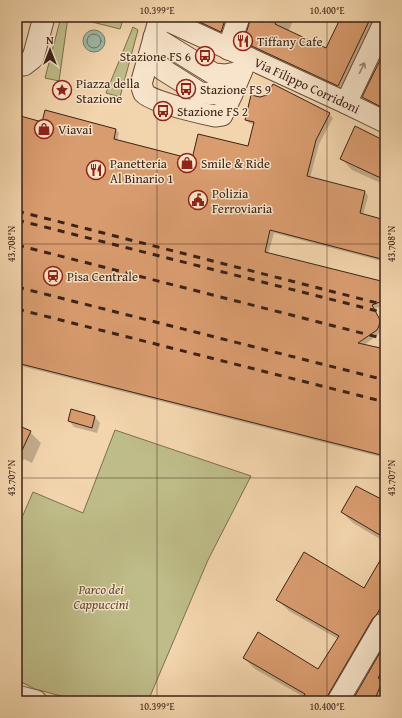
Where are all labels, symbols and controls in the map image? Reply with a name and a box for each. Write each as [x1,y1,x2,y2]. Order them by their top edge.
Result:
text: 10.399°E [139,3,175,18]
text: 10.400°E [309,3,345,18]
north arrow [30,30,70,70]
restaurant icon: Tiffany Cafe [232,30,254,52]
text: N [46,32,54,48]
place label: Tiffany Cafe [257,32,323,51]
bus stop icon: Stazione FS 6 [194,45,216,67]
place label: Stazione FS 6 [120,47,191,66]
street label: Via Filippo Corridoni [251,53,363,118]
one-way arrow [359,62,366,74]
place label: Piazza della Stazione [76,74,141,108]
bus stop icon: Stazione FS 9 [175,78,197,100]
place icon: Piazza della Stazione [51,79,73,101]
place label: Stazione FS 9 [200,80,271,99]
bus stop icon: Stazione FS 2 [152,100,174,122]
place label: Stazione FS 2 [177,102,248,121]
shop icon: Viavai [33,118,55,140]
place label: Viavai [58,120,92,139]
shop icon: Smile & Ride [176,152,198,174]
place label: Panetteria Al Binario 1 [110,154,174,188]
place label: Smile & Ride [201,154,270,173]
restaurant icon: Panetteria Al Binario 1 [85,159,107,181]
place label: Polizia Ferroviaria [212,184,273,218]
public building icon: Polizia Ferroviaria [187,189,209,211]
text: 43.708°N [4,225,19,262]
text: 43.708°N [384,225,399,262]
station icon: Pisa Centrale [42,265,64,287]
place label: Pisa Centrale [67,267,138,286]
text: 43.707°N [4,459,19,496]
text: 43.707°N [384,459,399,496]
park label: Parco dei Cappuccini [73,580,129,614]
text: 10.399°E [139,699,175,714]
text: 10.400°E [309,699,345,714]

